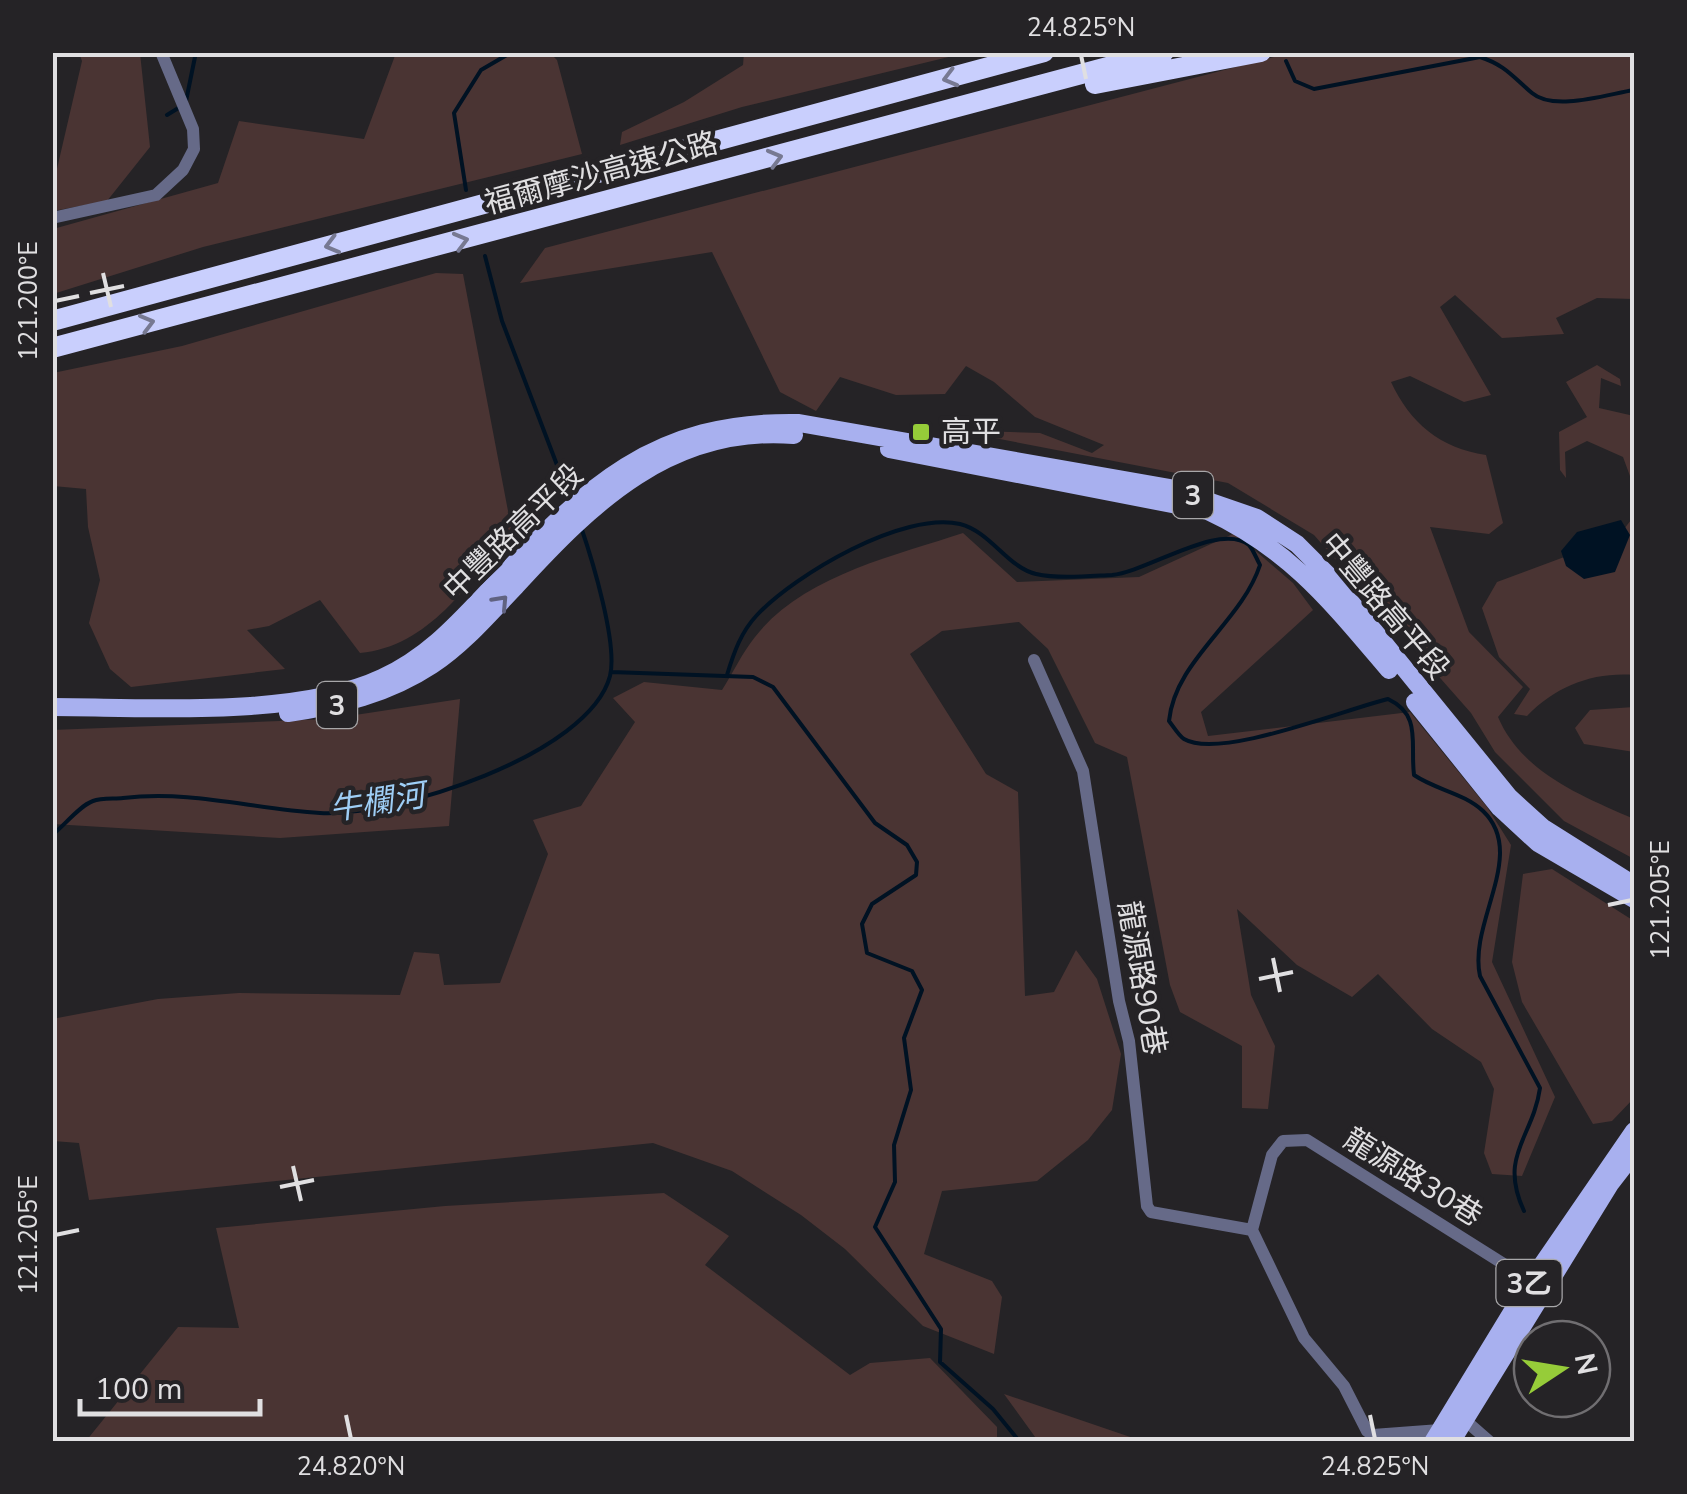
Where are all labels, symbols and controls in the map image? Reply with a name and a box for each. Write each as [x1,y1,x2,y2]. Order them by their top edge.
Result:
text: 24.825°N [1027,11,1135,45]
one-way arrow [942,66,959,87]
street label: 福爾摩沙高速公路 [480,123,722,224]
one-way arrow [766,148,783,169]
one-way arrow [452,231,469,252]
one-way arrow [324,233,341,254]
text: 121.200°E [12,241,46,361]
one-way arrow [138,314,155,335]
place label: 高平 [941,412,1001,453]
marker: 高平 [910,421,932,443]
street label: 中豐路高平段 [434,455,592,610]
road number: 3 [1173,472,1213,518]
street label: 中豐路高平段 [1311,524,1458,688]
one-way arrow [489,595,507,614]
road number: 3 [317,682,357,728]
water label: 牛欄河 [326,773,434,831]
text: 121.205°E [1644,840,1678,960]
street label: 龍源路90巷 [1108,898,1175,1058]
street label: 龍源路30巷 [1336,1119,1490,1236]
text: 121.205°E [12,1175,46,1295]
road number: 3乙 [1496,1260,1562,1306]
north arrow [1512,1319,1612,1419]
text: N [1565,1350,1606,1378]
scale bar [80,1354,260,1416]
text: 100 m [95,1369,182,1410]
text: 24.820°N [297,1450,405,1484]
text: 24.825°N [1321,1450,1429,1484]

